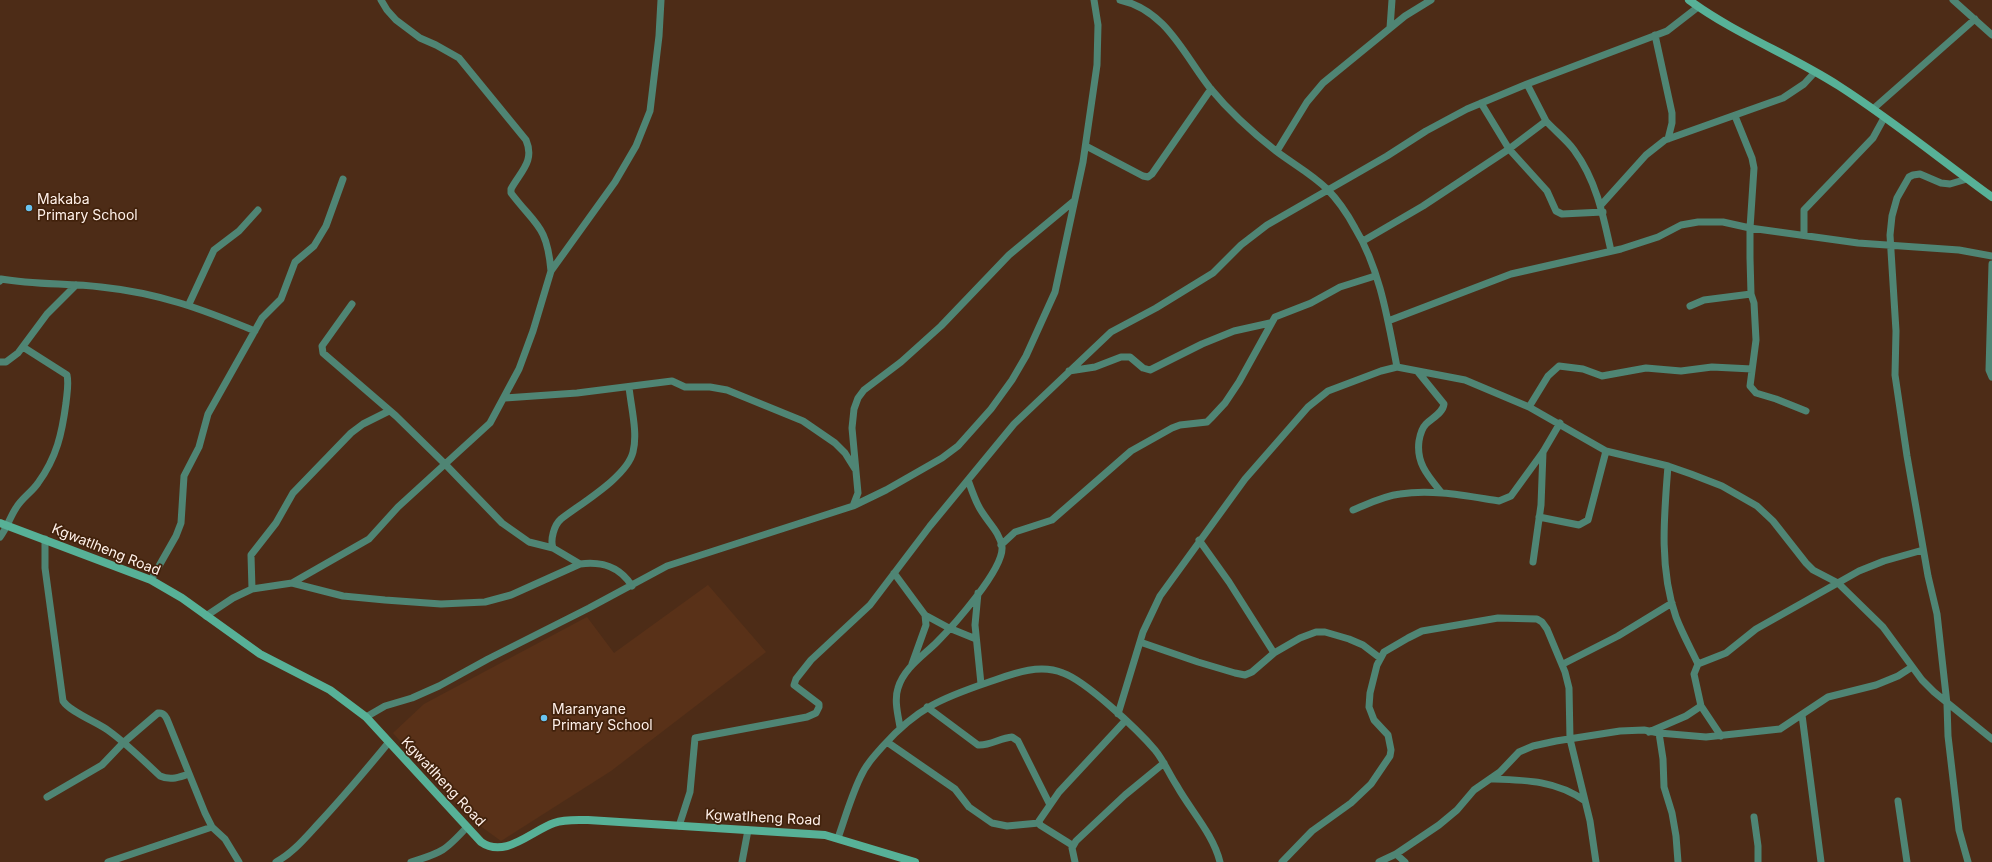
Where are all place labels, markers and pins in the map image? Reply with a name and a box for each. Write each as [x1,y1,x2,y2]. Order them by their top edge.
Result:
place label: Makaba Primary School [37,192,138,224]
marker: Makaba Primary School [24,203,34,213]
place label: Maranyane Primary School [552,702,653,734]
marker: Maranyane Primary School [539,713,549,723]

